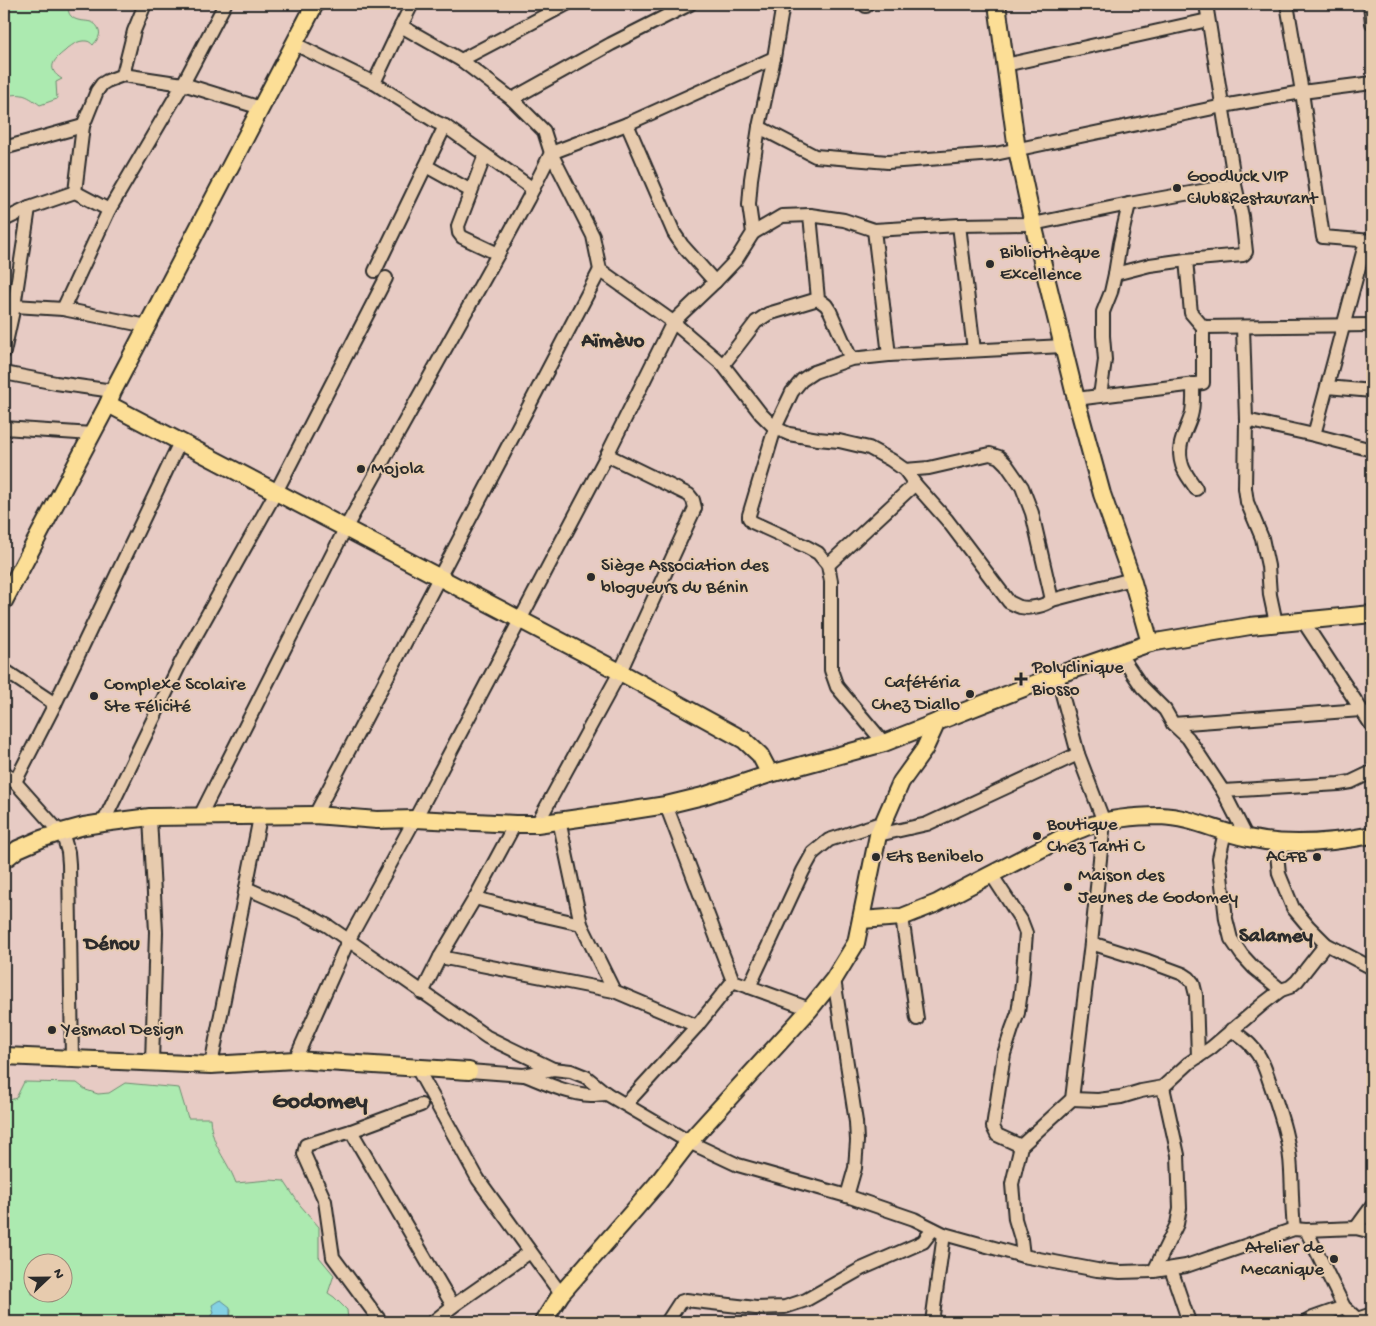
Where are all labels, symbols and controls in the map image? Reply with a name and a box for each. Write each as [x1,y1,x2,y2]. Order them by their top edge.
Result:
place label: Goodluck VIP Club&Restaurant [1187,166,1319,211]
marker: Goodluck VIP Club&Restaurant [1171,182,1183,194]
place label: Bibliothèque Excellence [999,242,1100,287]
marker: Bibliothèque Excellence [984,258,996,270]
district label: Aïmèvo [581,330,645,355]
place label: Mojola [371,458,426,481]
marker: Mojola [355,463,367,475]
place label: Siège Association des blogueurs du Bénin [601,555,769,600]
marker: Siège Association des blogueurs du Bénin [585,571,597,583]
place label: Polyclinique Biosso [1031,657,1124,702]
place label: Cafétéria Chez Diallo [872,672,961,717]
marker: Polyclinique Biosso [1014,672,1028,686]
place label: Complexe Scolaire Ste Félicité [104,674,246,719]
marker: Cafétéria Chez Diallo [964,688,976,700]
marker: Complexe Scolaire Ste Félicité [88,690,100,702]
place label: Boutique Chez Tanti C [1046,814,1145,859]
marker: Boutique Chez Tanti C [1031,830,1043,842]
place label: Ets Benibelo [886,846,984,869]
place label: ACFB [1266,846,1308,869]
marker: Ets Benibelo [870,851,882,863]
marker: ACFB [1311,851,1323,863]
place label: Maison des Jeunes de Godomey [1078,865,1239,910]
marker: Maison des Jeunes de Godomey [1062,881,1074,893]
district label: Salamey [1239,925,1314,950]
district label: Dénou [82,933,140,958]
place label: Yesmaol Design [60,1019,183,1042]
marker: Yesmaol Design [46,1024,58,1036]
district label: Godomey [272,1088,368,1117]
place label: Atelier de Mecanique [1241,1237,1324,1282]
marker: Atelier de Mecanique [1328,1253,1340,1265]
north arrow [22,1254,72,1304]
text: N [48,1267,67,1281]

